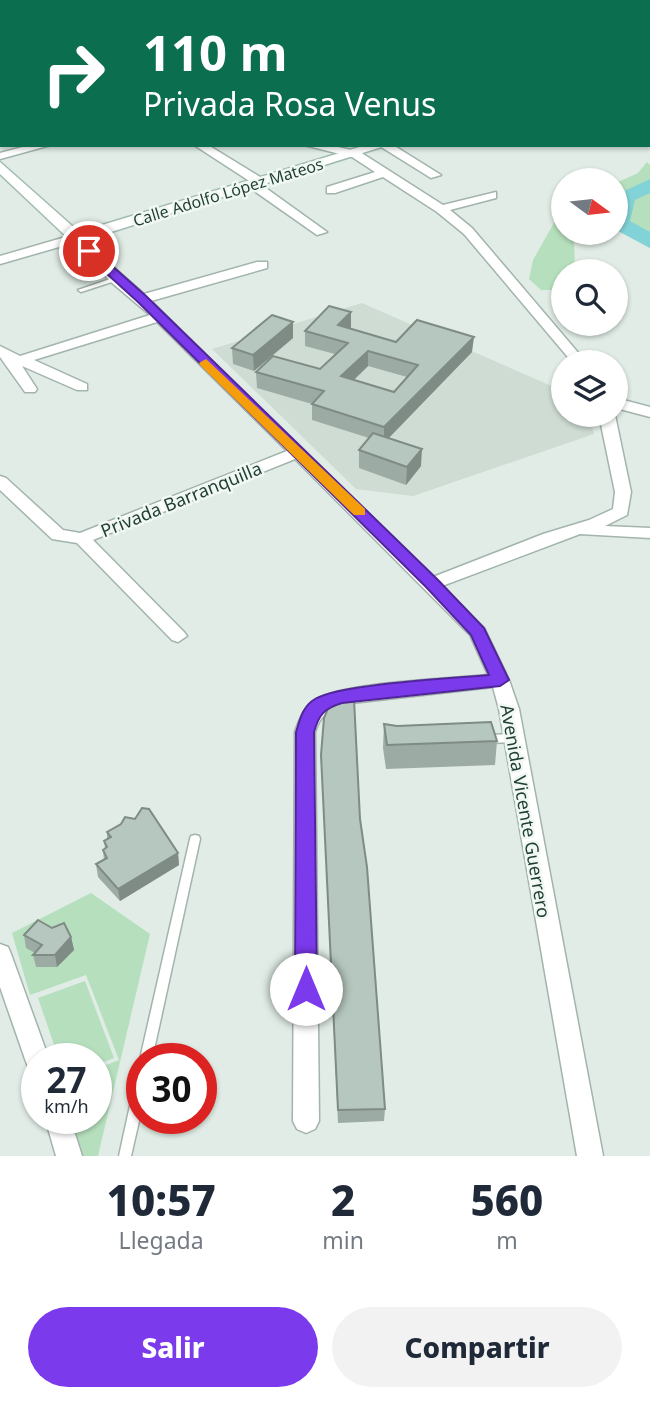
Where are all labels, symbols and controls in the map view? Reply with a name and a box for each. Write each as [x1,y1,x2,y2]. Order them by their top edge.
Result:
text: 110 m [143,19,288,85]
icon: right [28,28,119,119]
text: Privada Rosa Venus [143,82,436,125]
street label: Calle Adolfo López Mateos [130,153,326,231]
north arrow [551,168,628,245]
map controls [551,168,628,427]
pin [59,221,119,281]
icon: arrive [70,232,108,270]
button: search [551,259,628,336]
button: layers [551,350,628,427]
street label: Privada Barranquilla [97,456,265,542]
street label: Avenida Vicente Guerrero [495,703,557,919]
position arrow [269,952,343,1026]
speed limit sign: 30 [126,1043,217,1134]
text: 27 [46,1056,87,1103]
text: km/h [44,1094,89,1118]
text: 10:57 [107,1171,216,1228]
text: 2 [331,1171,355,1228]
text: 560 [471,1171,543,1228]
text: Llegada [119,1224,204,1256]
text: min [322,1224,364,1256]
text: m [496,1224,518,1256]
button: Salir [28,1307,318,1387]
button: Compartir [332,1307,622,1387]

